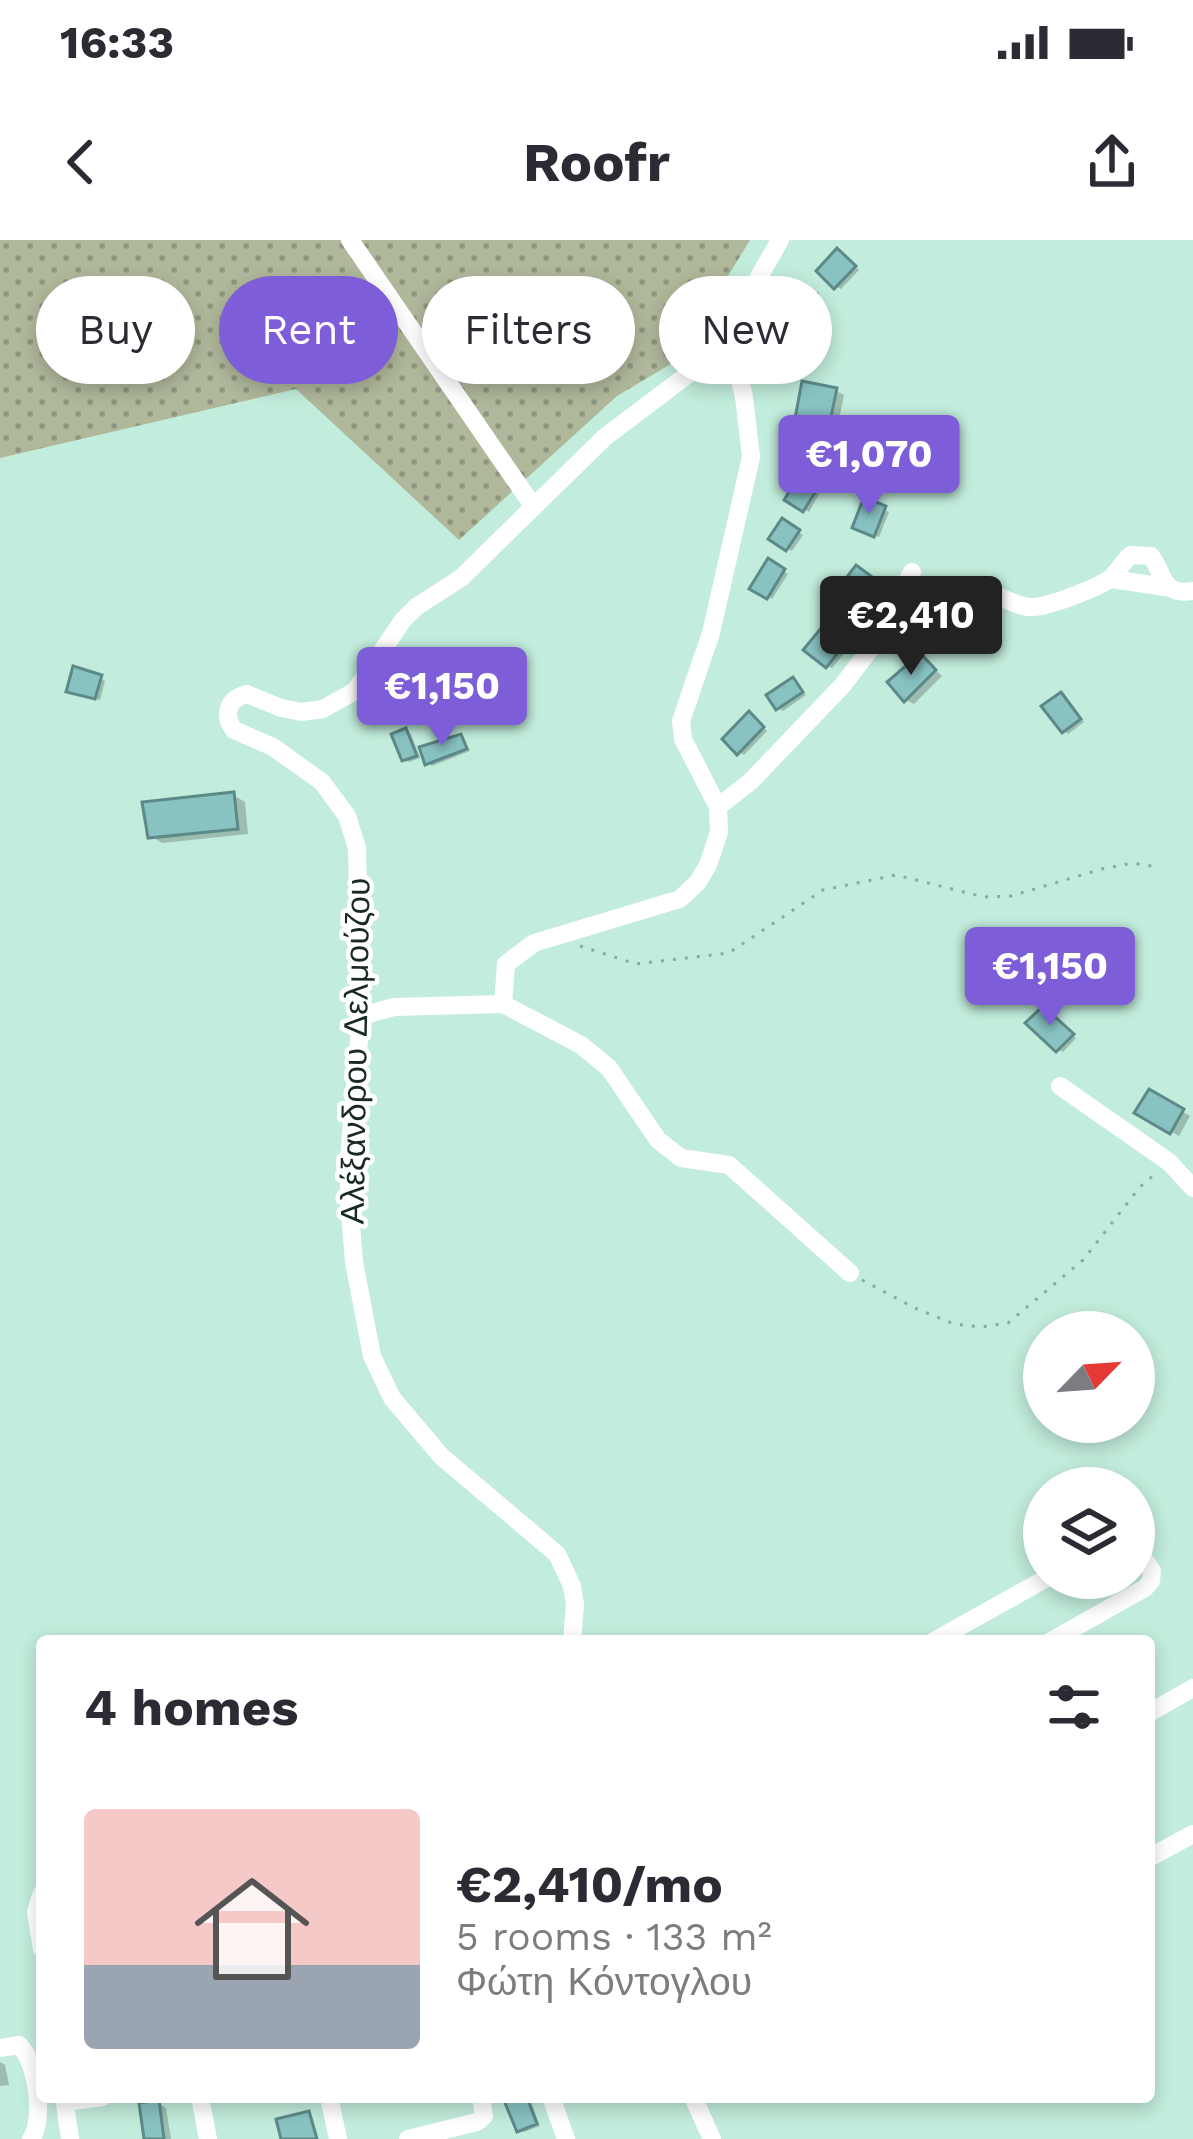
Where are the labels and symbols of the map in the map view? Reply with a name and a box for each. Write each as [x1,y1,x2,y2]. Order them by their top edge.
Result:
pin: €1,070 [771,415,967,517]
pin: €2,410 [813,576,1009,678]
pin: €1,150 [344,647,540,749]
street label: Αλέξανδρου Δελμούζου [332,877,378,1225]
pin: €1,150 [952,927,1148,1029]
north arrow [1023,1311,1155,1443]

